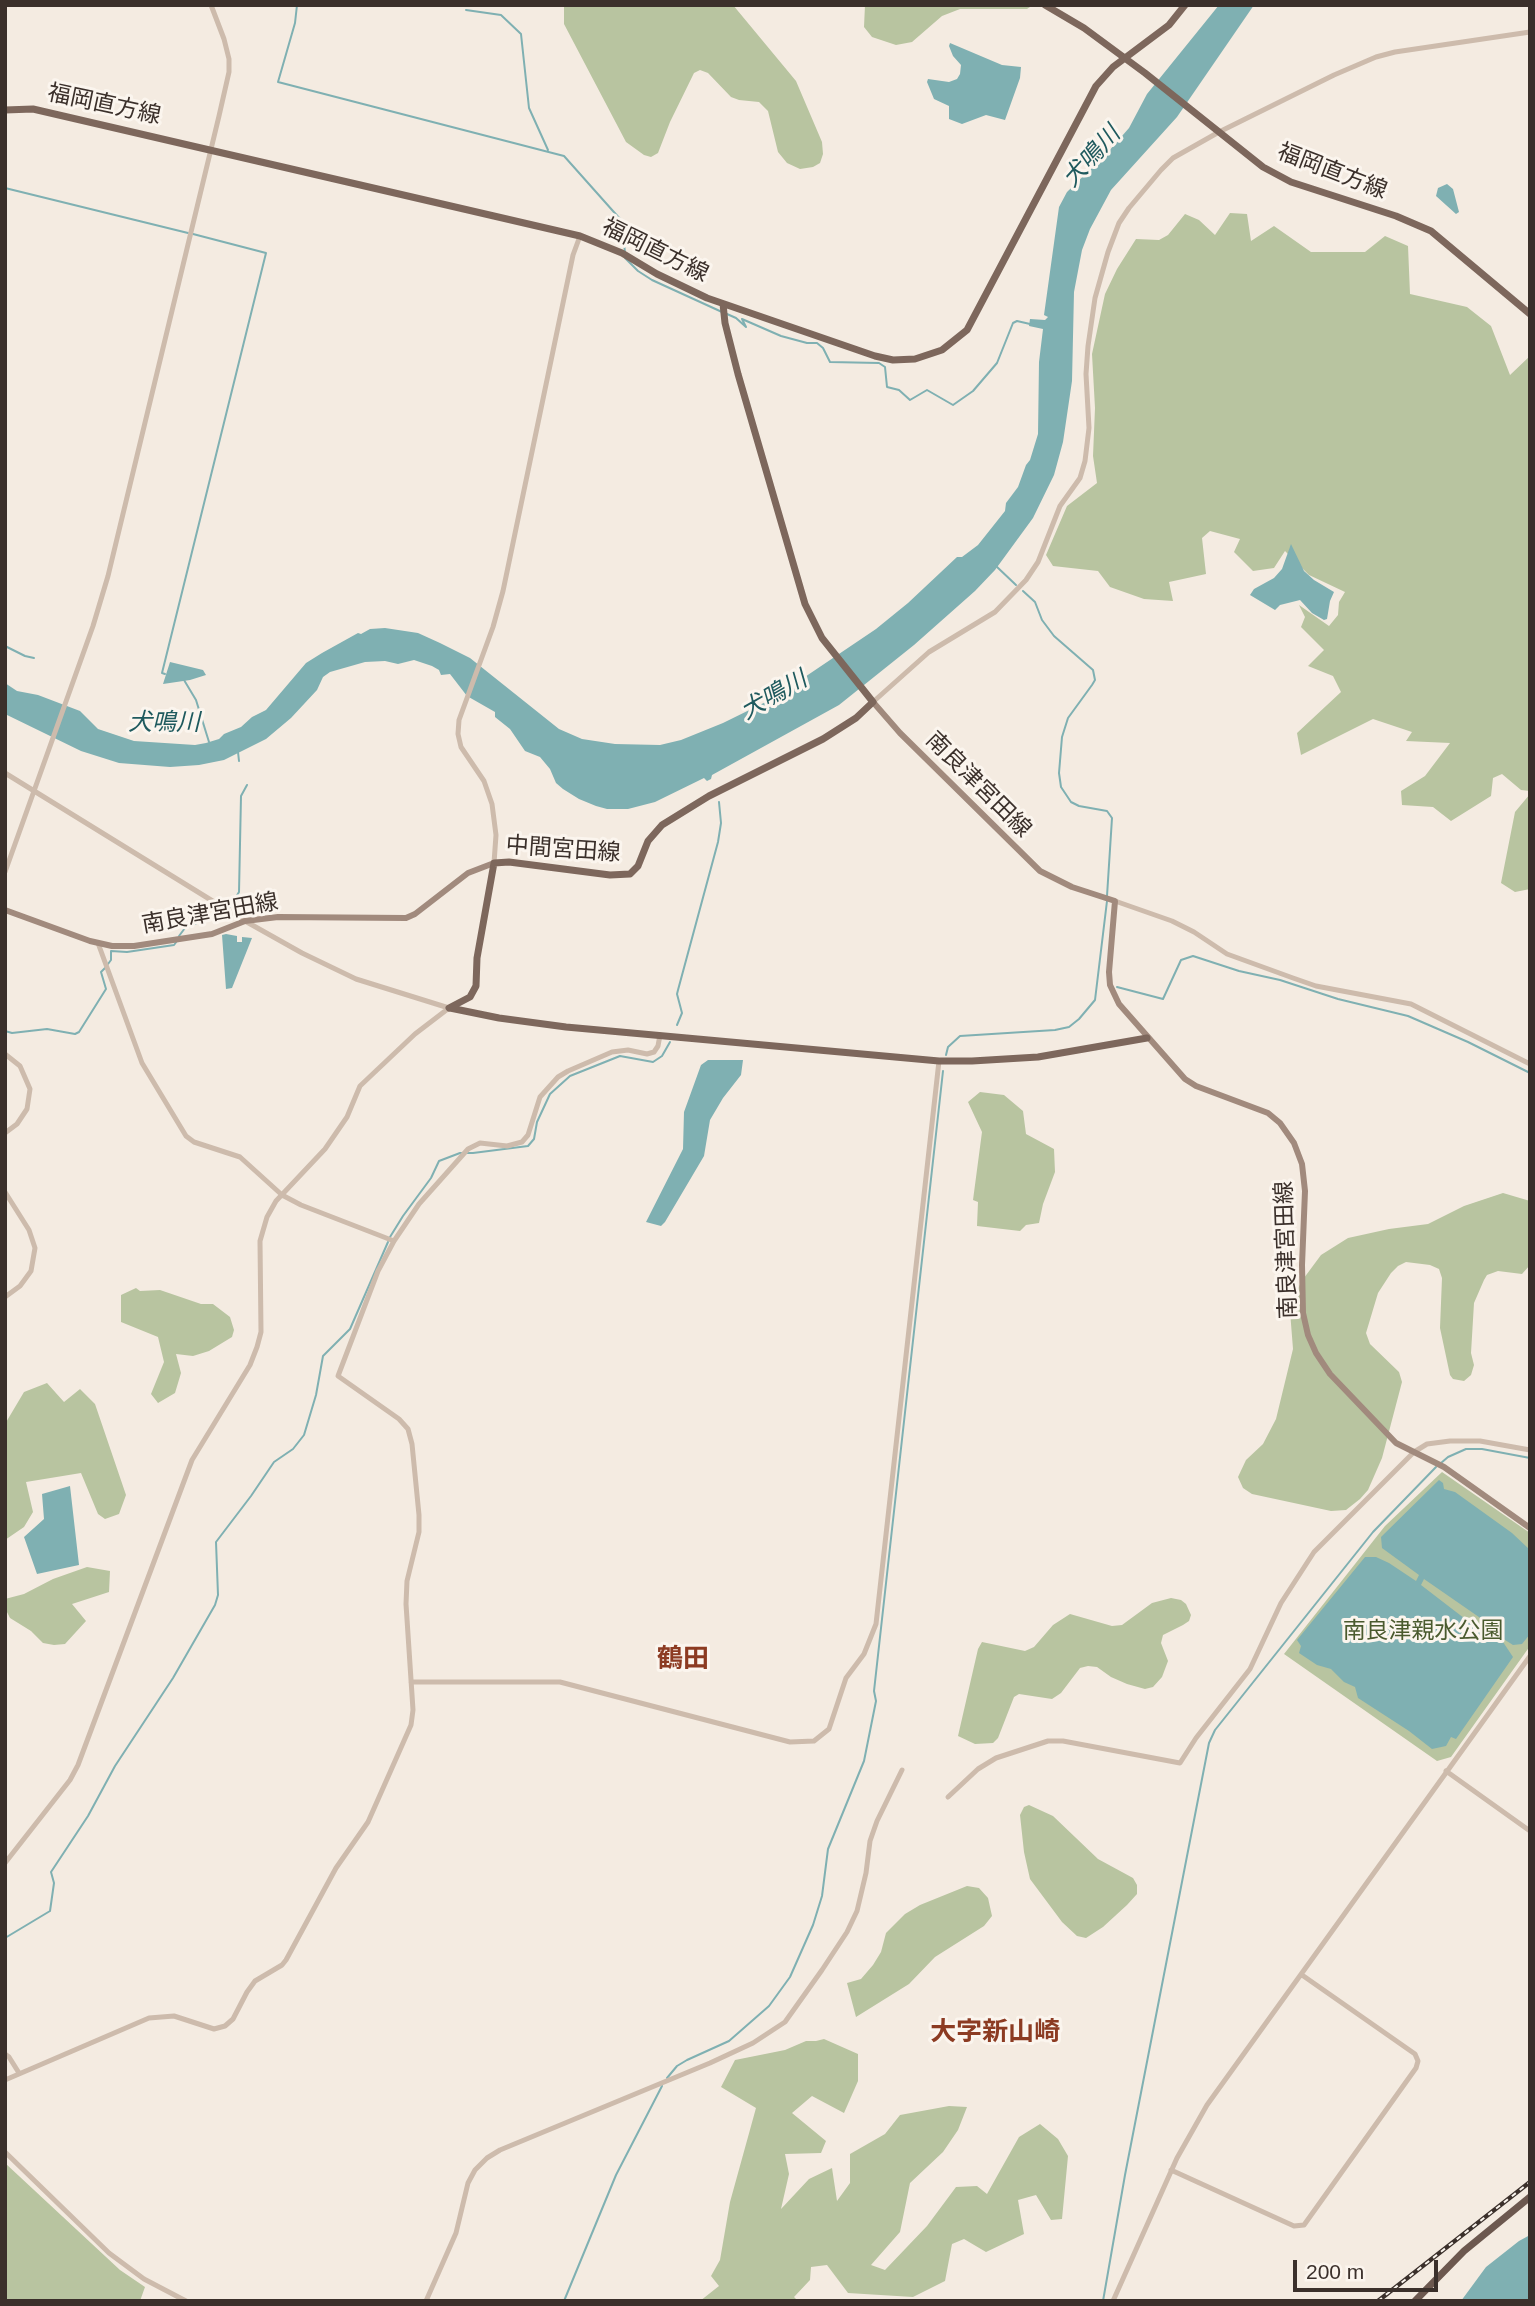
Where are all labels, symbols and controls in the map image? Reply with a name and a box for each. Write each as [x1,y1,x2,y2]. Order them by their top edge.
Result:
street label: 福岡直方線 [45,80,163,130]
water label: 犬鳴川 [1057,121,1127,193]
street label: 福岡直方線 [1273,139,1391,205]
street label: 福岡直方線 [597,213,713,289]
water label: 犬鳴川 [736,666,812,726]
water label: 犬鳴川 [128,709,200,737]
street label: 南良津宮田線 [919,726,1037,844]
street label: 中間宮田線 [505,832,621,868]
street label: 南良津宮田線 [140,888,280,940]
street label: 南良津宮田線 [1271,1181,1303,1319]
park label: 南良津親水公園 [1343,1618,1503,1646]
district label: 鶴田 [657,1644,709,1676]
district label: 大字新山崎 [930,2017,1060,2049]
scale bar [1297,2246,1442,2290]
text: 200 m [1306,2260,1364,2283]

